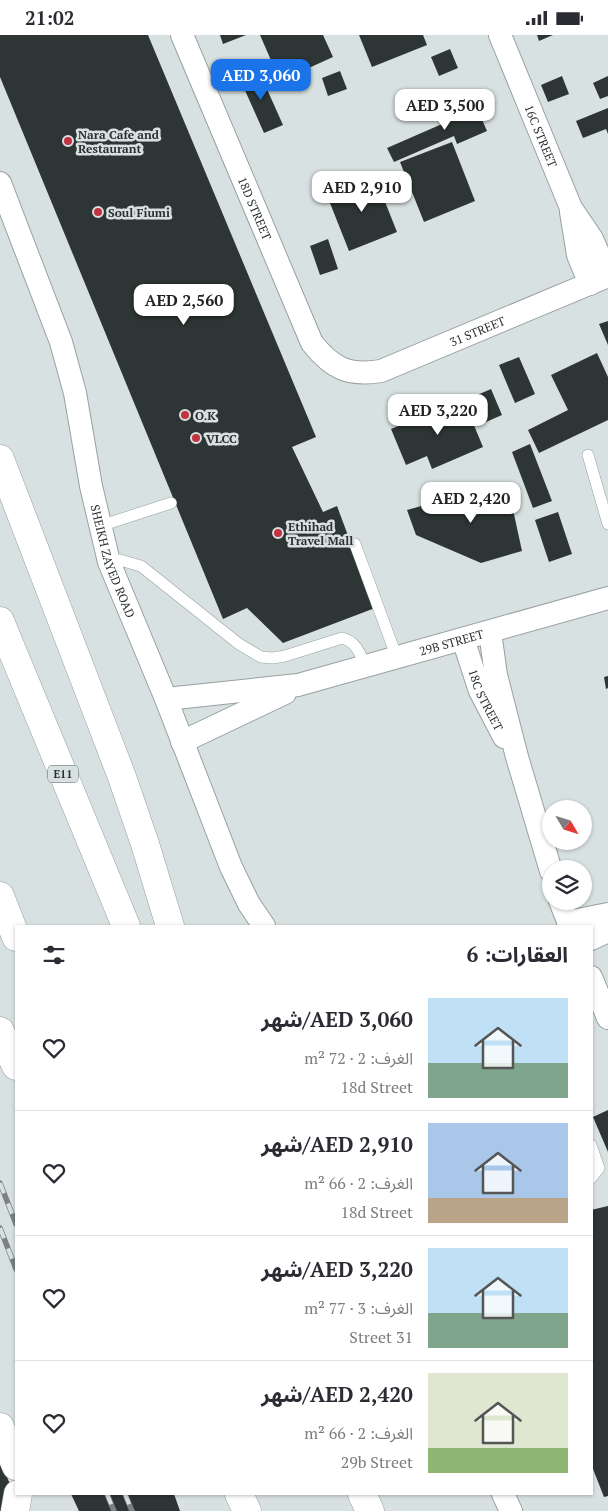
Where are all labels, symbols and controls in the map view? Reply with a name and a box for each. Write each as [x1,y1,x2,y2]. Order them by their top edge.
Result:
text: 21:02 [25,5,74,30]
pin: AED 3,060 [204,58,318,101]
text: AED 3,060 [222,64,300,86]
pin: AED 3,500 [388,89,502,131]
text: AED 3,500 [406,94,484,116]
street label: 16C STREET [522,102,561,170]
place label: Nara Cafe and Restaurant [78,127,160,156]
marker: Nara Cafe and Restaurant [62,135,74,147]
pin: AED 2,910 [305,171,419,213]
street label: 18D STREET [235,174,275,243]
text: AED 2,910 [323,176,401,198]
place label: Soul Fiumi [108,205,170,220]
marker: Soul Fiumi [92,206,104,218]
pin: AED 2,560 [127,283,241,326]
text: AED 2,560 [145,289,223,311]
street label: 31 STREET [447,312,508,349]
pin: AED 3,220 [381,393,495,436]
text: AED 3,220 [399,399,477,421]
place label: O.K [195,408,216,423]
marker: O.K [179,409,191,421]
place label: VLCC [206,431,237,446]
marker: VLCC [190,432,202,444]
pin: AED 2,420 [414,481,528,524]
text: AED 2,420 [432,487,510,509]
street label: SHEIKH ZAYED ROAD [88,503,139,620]
place label: Ethihad Travel Mall [288,519,353,548]
marker: Ethihad Travel Mall [272,527,284,539]
street label: 29B STREET [418,626,486,658]
street label: 18C STREET [466,667,507,734]
road number: E11 [48,766,78,783]
north arrow [542,800,592,850]
map controls [542,800,592,910]
button: layers [542,860,592,910]
text: العقارات: 6 [467,940,568,968]
icon: filters [40,941,68,969]
text: AED 3,060/شهر [261,1005,413,1033]
icon: home [468,1018,528,1078]
icon: heart [40,1034,68,1062]
text: الغرف: 2 · 72 m² [304,1047,413,1069]
text: 18d Street [340,1076,413,1098]
text: AED 2,910/شهر [261,1130,413,1158]
icon: home [468,1143,528,1203]
icon: heart [40,1159,68,1187]
text: الغرف: 2 · 66 m² [304,1172,413,1194]
text: 18d Street [340,1201,413,1223]
text: AED 3,220/شهر [261,1255,413,1283]
icon: home [468,1268,528,1328]
icon: heart [40,1284,68,1312]
text: الغرف: 3 · 77 m² [304,1297,413,1319]
text: 31 Street [349,1326,413,1348]
text: AED 2,420/شهر [261,1380,413,1408]
icon: home [468,1393,528,1453]
icon: heart [40,1409,68,1437]
text: الغرف: 2 · 66 m² [304,1422,413,1444]
text: 29b Street [341,1451,413,1473]

